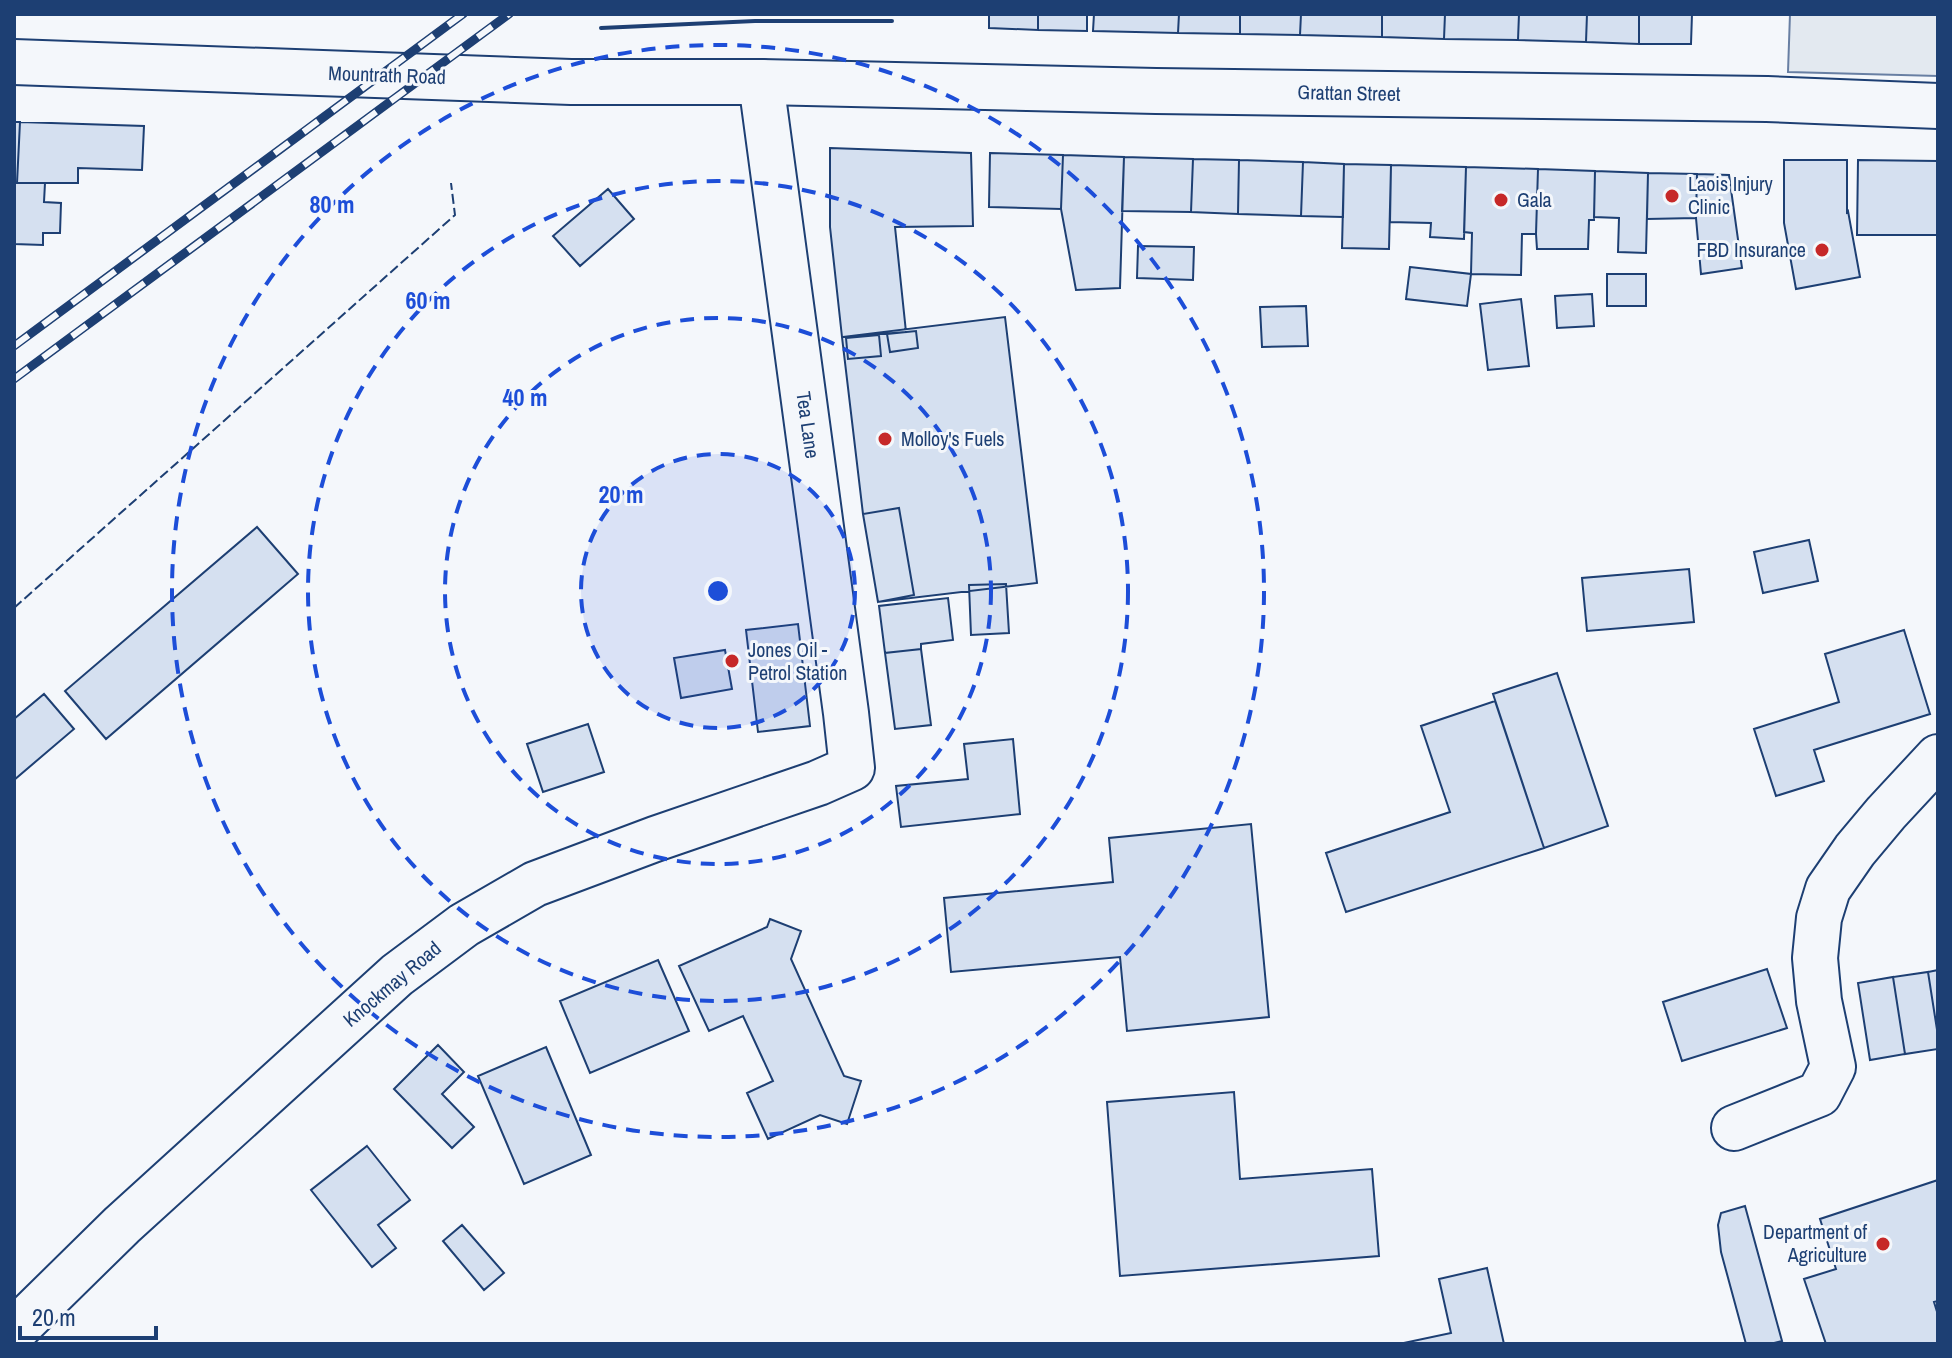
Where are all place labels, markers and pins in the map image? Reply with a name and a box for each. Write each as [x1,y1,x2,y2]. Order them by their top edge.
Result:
place label: Laois Injury Clinic [1688,170,1774,220]
place label: Gala [1517,186,1552,213]
marker: Laois Injury Clinic [1663,187,1681,205]
marker: Gala [1492,191,1510,209]
place label: FBD Insurance [1697,236,1806,263]
marker: FBD Insurance [1813,241,1831,259]
place label: Molloy's Fuels [901,425,1004,452]
marker: Molloy's Fuels [876,430,894,448]
centre of rings [704,577,732,605]
place label: Jones Oil - Petrol Station [748,636,847,686]
marker: Jones Oil - Petrol Station [723,652,741,670]
place label: Department of Agriculture [1763,1218,1867,1268]
marker: Department of Agriculture [1874,1235,1892,1253]

